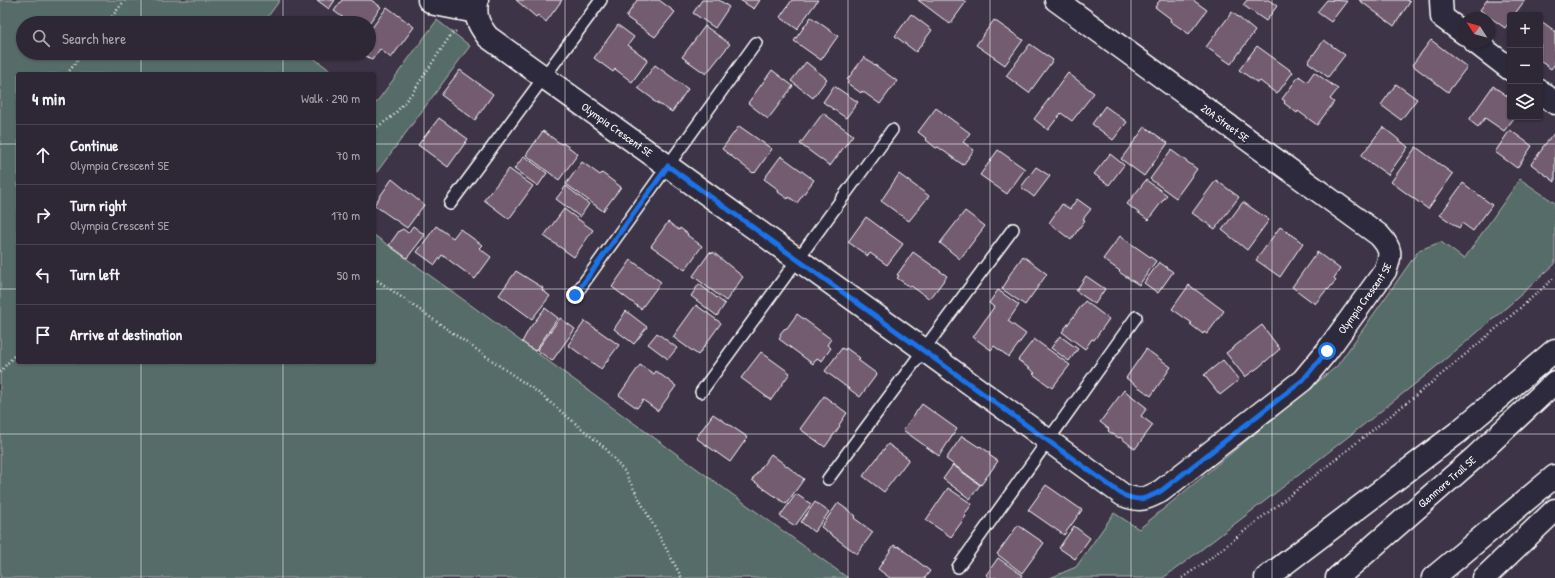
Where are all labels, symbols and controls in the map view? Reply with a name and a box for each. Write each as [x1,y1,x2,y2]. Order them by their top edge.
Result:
north arrow [1459,12,1495,48]
map controls [1507,12,1543,120]
button: + [1507,12,1543,48]
search box [16,16,376,60]
icon: search [30,27,52,49]
text: Search here [62,28,126,49]
button: − [1507,48,1543,84]
button: layers [1507,84,1543,120]
text: 4 min [32,87,65,110]
text: Walk · 290 m [301,89,360,107]
street label: Olympia Crescent SE [579,99,655,160]
street label: 20A Street SE [1198,101,1252,145]
text: Continue [70,135,118,156]
icon: ahead [32,144,54,166]
text: 70 m [336,146,360,164]
text: Olympia Crescent SE [70,156,169,174]
text: Turn right [70,195,126,216]
icon: right [32,204,54,226]
text: 170 m [331,206,360,224]
text: Olympia Crescent SE [70,216,169,234]
street label: Olympia Crescent SE [1335,261,1395,337]
icon: left [32,264,54,286]
text: Turn left [70,264,120,285]
text: 50 m [337,266,360,284]
route end [566,286,584,304]
icon: arrive [32,324,54,346]
text: Arrive at destination [70,324,182,345]
route start [1318,342,1336,360]
street label: Glenmore Trail SE [1415,453,1479,511]

